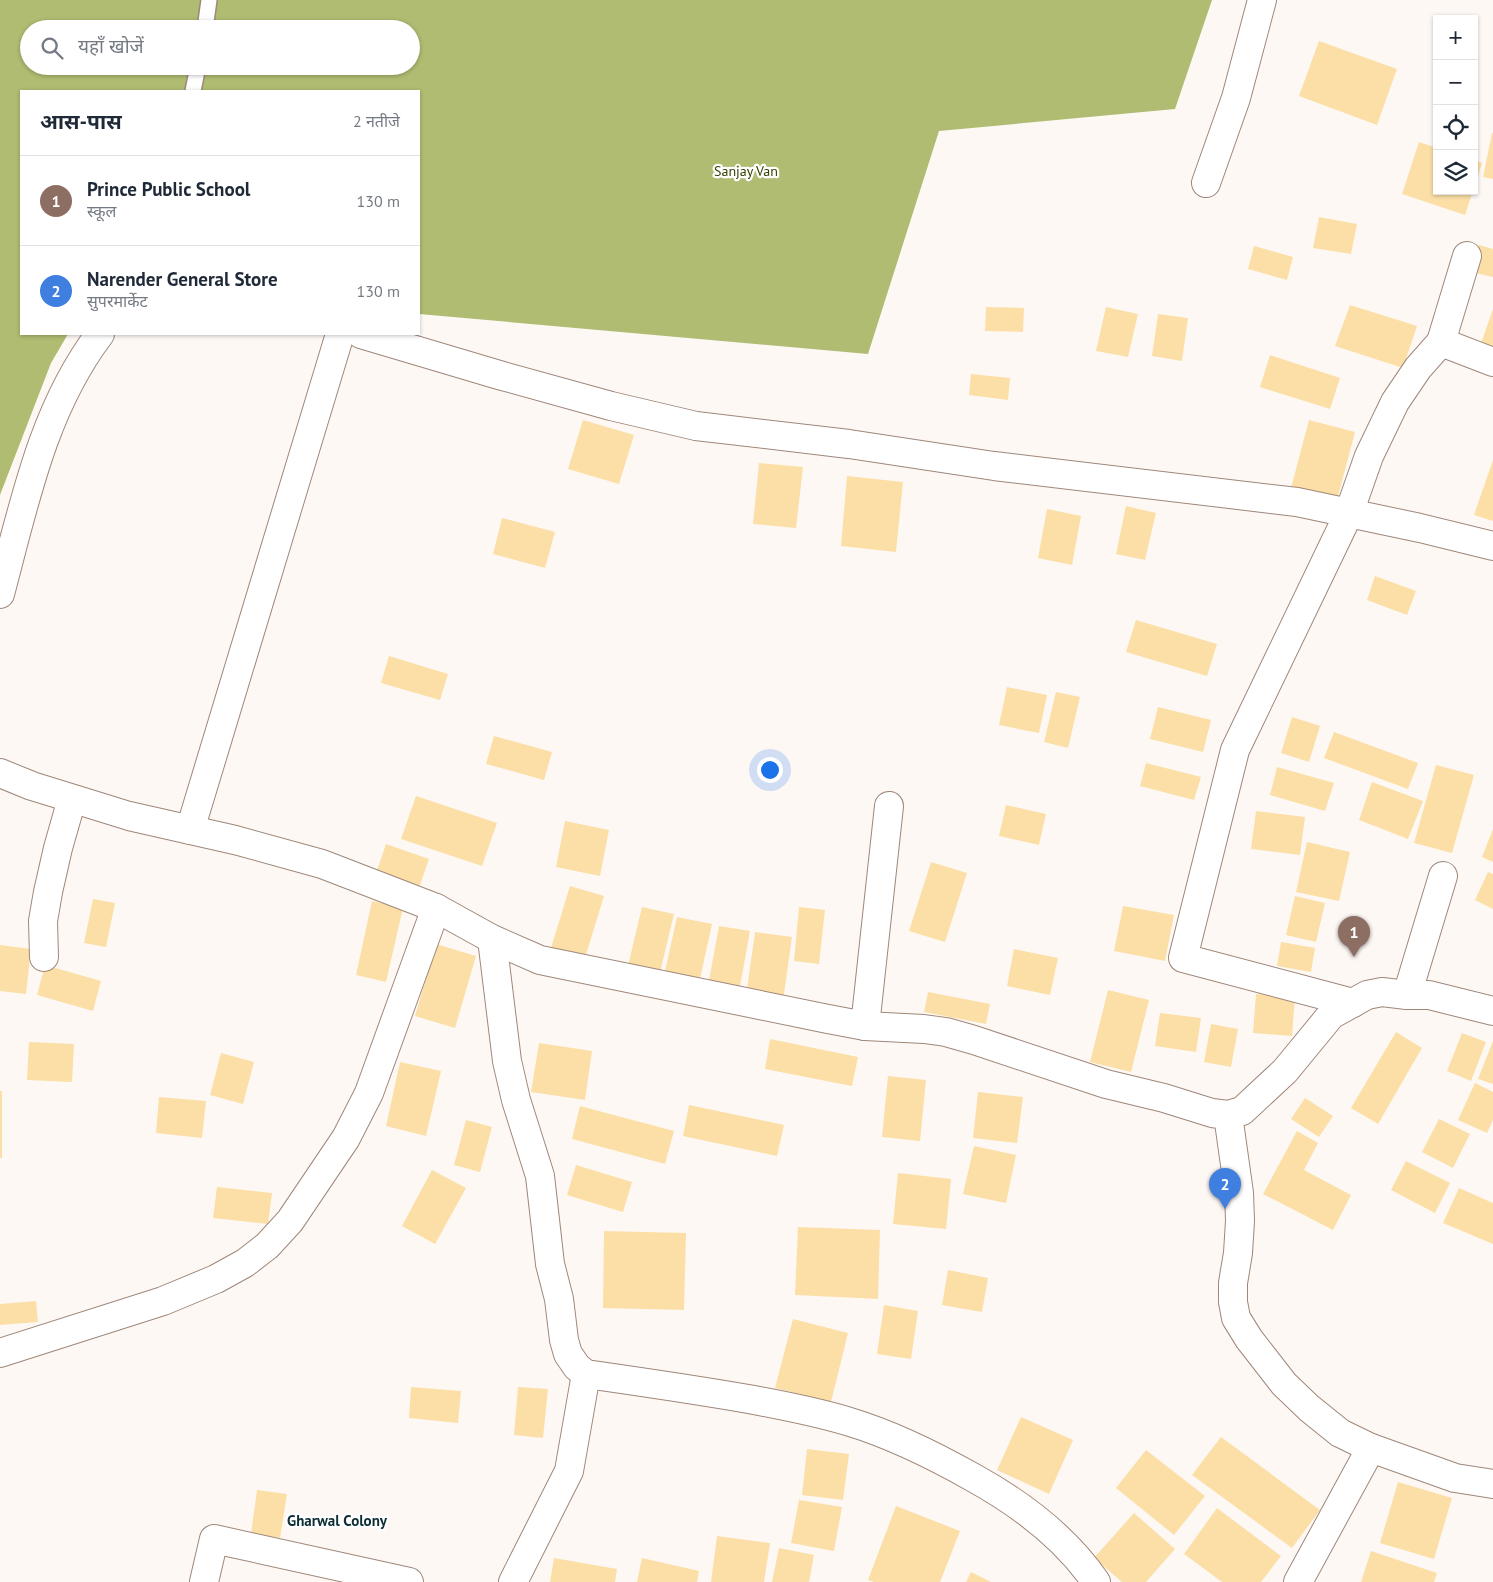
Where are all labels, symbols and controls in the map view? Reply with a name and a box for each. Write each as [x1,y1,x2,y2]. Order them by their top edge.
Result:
map controls [1433,15,1478,195]
button: + [1433,15,1478,60]
search box [20,20,420,75]
icon: search [38,34,66,62]
text: यहाँ खोजें [78,34,144,58]
button: − [1433,60,1478,105]
button: locate [1433,105,1478,150]
text: आस-पास [40,108,122,135]
text: 2 नतीजे [353,111,400,131]
button: layers [1433,150,1478,195]
park label: Sanjay Van [714,162,778,180]
text: Prince Public School [87,177,250,201]
text: 1 [51,191,61,211]
text: 130 m [357,191,400,211]
text: स्कूल [87,201,116,221]
text: Narender General Store [87,267,278,291]
text: 2 [51,281,61,301]
text: 130 m [357,281,400,301]
text: सुपरमार्केट [87,291,148,311]
your location [757,757,783,783]
pin: 1 [1338,916,1370,957]
pin: 2 [1209,1168,1241,1209]
district label: Gharwal Colony [287,1511,388,1530]

